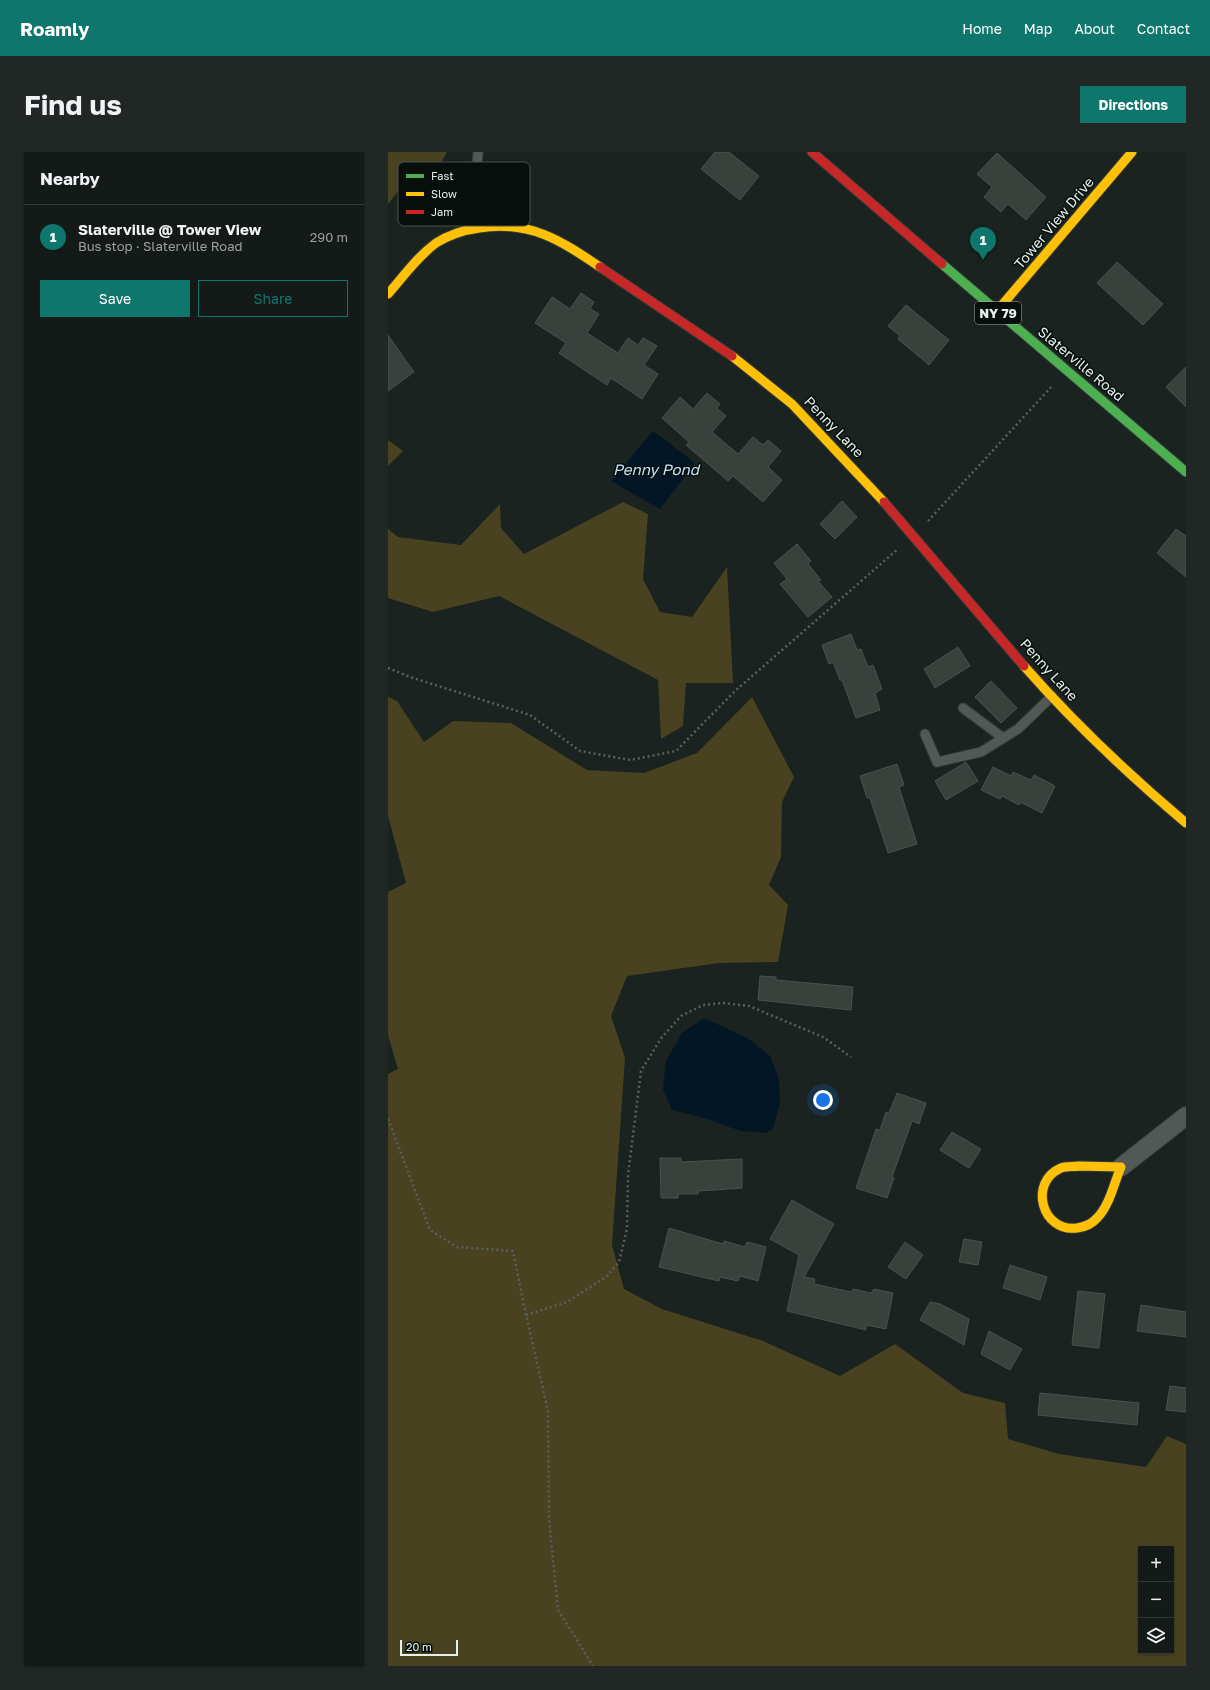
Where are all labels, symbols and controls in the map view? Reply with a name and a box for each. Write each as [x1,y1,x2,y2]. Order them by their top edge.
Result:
text: Roamly [20,17,89,40]
text: Home [962,20,1002,37]
text: Map [1024,20,1052,37]
text: About [1074,20,1115,37]
text: Contact [1137,20,1190,37]
button: Directions [1080,86,1186,123]
text: Find us [24,88,122,121]
legend [398,162,530,226]
text: Nearby [40,168,100,189]
text: Fast [431,169,454,182]
street label: Tower View Drive [1010,173,1097,272]
text: Slow [431,187,457,200]
text: Jam [431,205,453,218]
text: Slaterville @ Tower View [78,220,261,238]
pin: 1 [970,227,996,260]
text: 1 [50,229,56,245]
text: 290 m [310,229,348,245]
text: Bus stop · Slaterville Road [78,238,243,254]
button: Save [40,280,190,317]
button: Share [198,280,348,317]
road number: NY 79 [975,302,1021,324]
street label: Slaterville Road [1035,323,1128,405]
street label: Penny Lane [801,393,868,461]
water label: Penny Pond [613,460,701,479]
street label: Penny Lane [1017,635,1082,704]
your location [813,1090,833,1110]
map controls [1138,1546,1174,1654]
button: + [1138,1546,1174,1582]
button: − [1138,1582,1174,1618]
button: layers [1138,1618,1174,1654]
scale bar [400,1638,458,1657]
text: 20 m [406,1640,432,1653]

